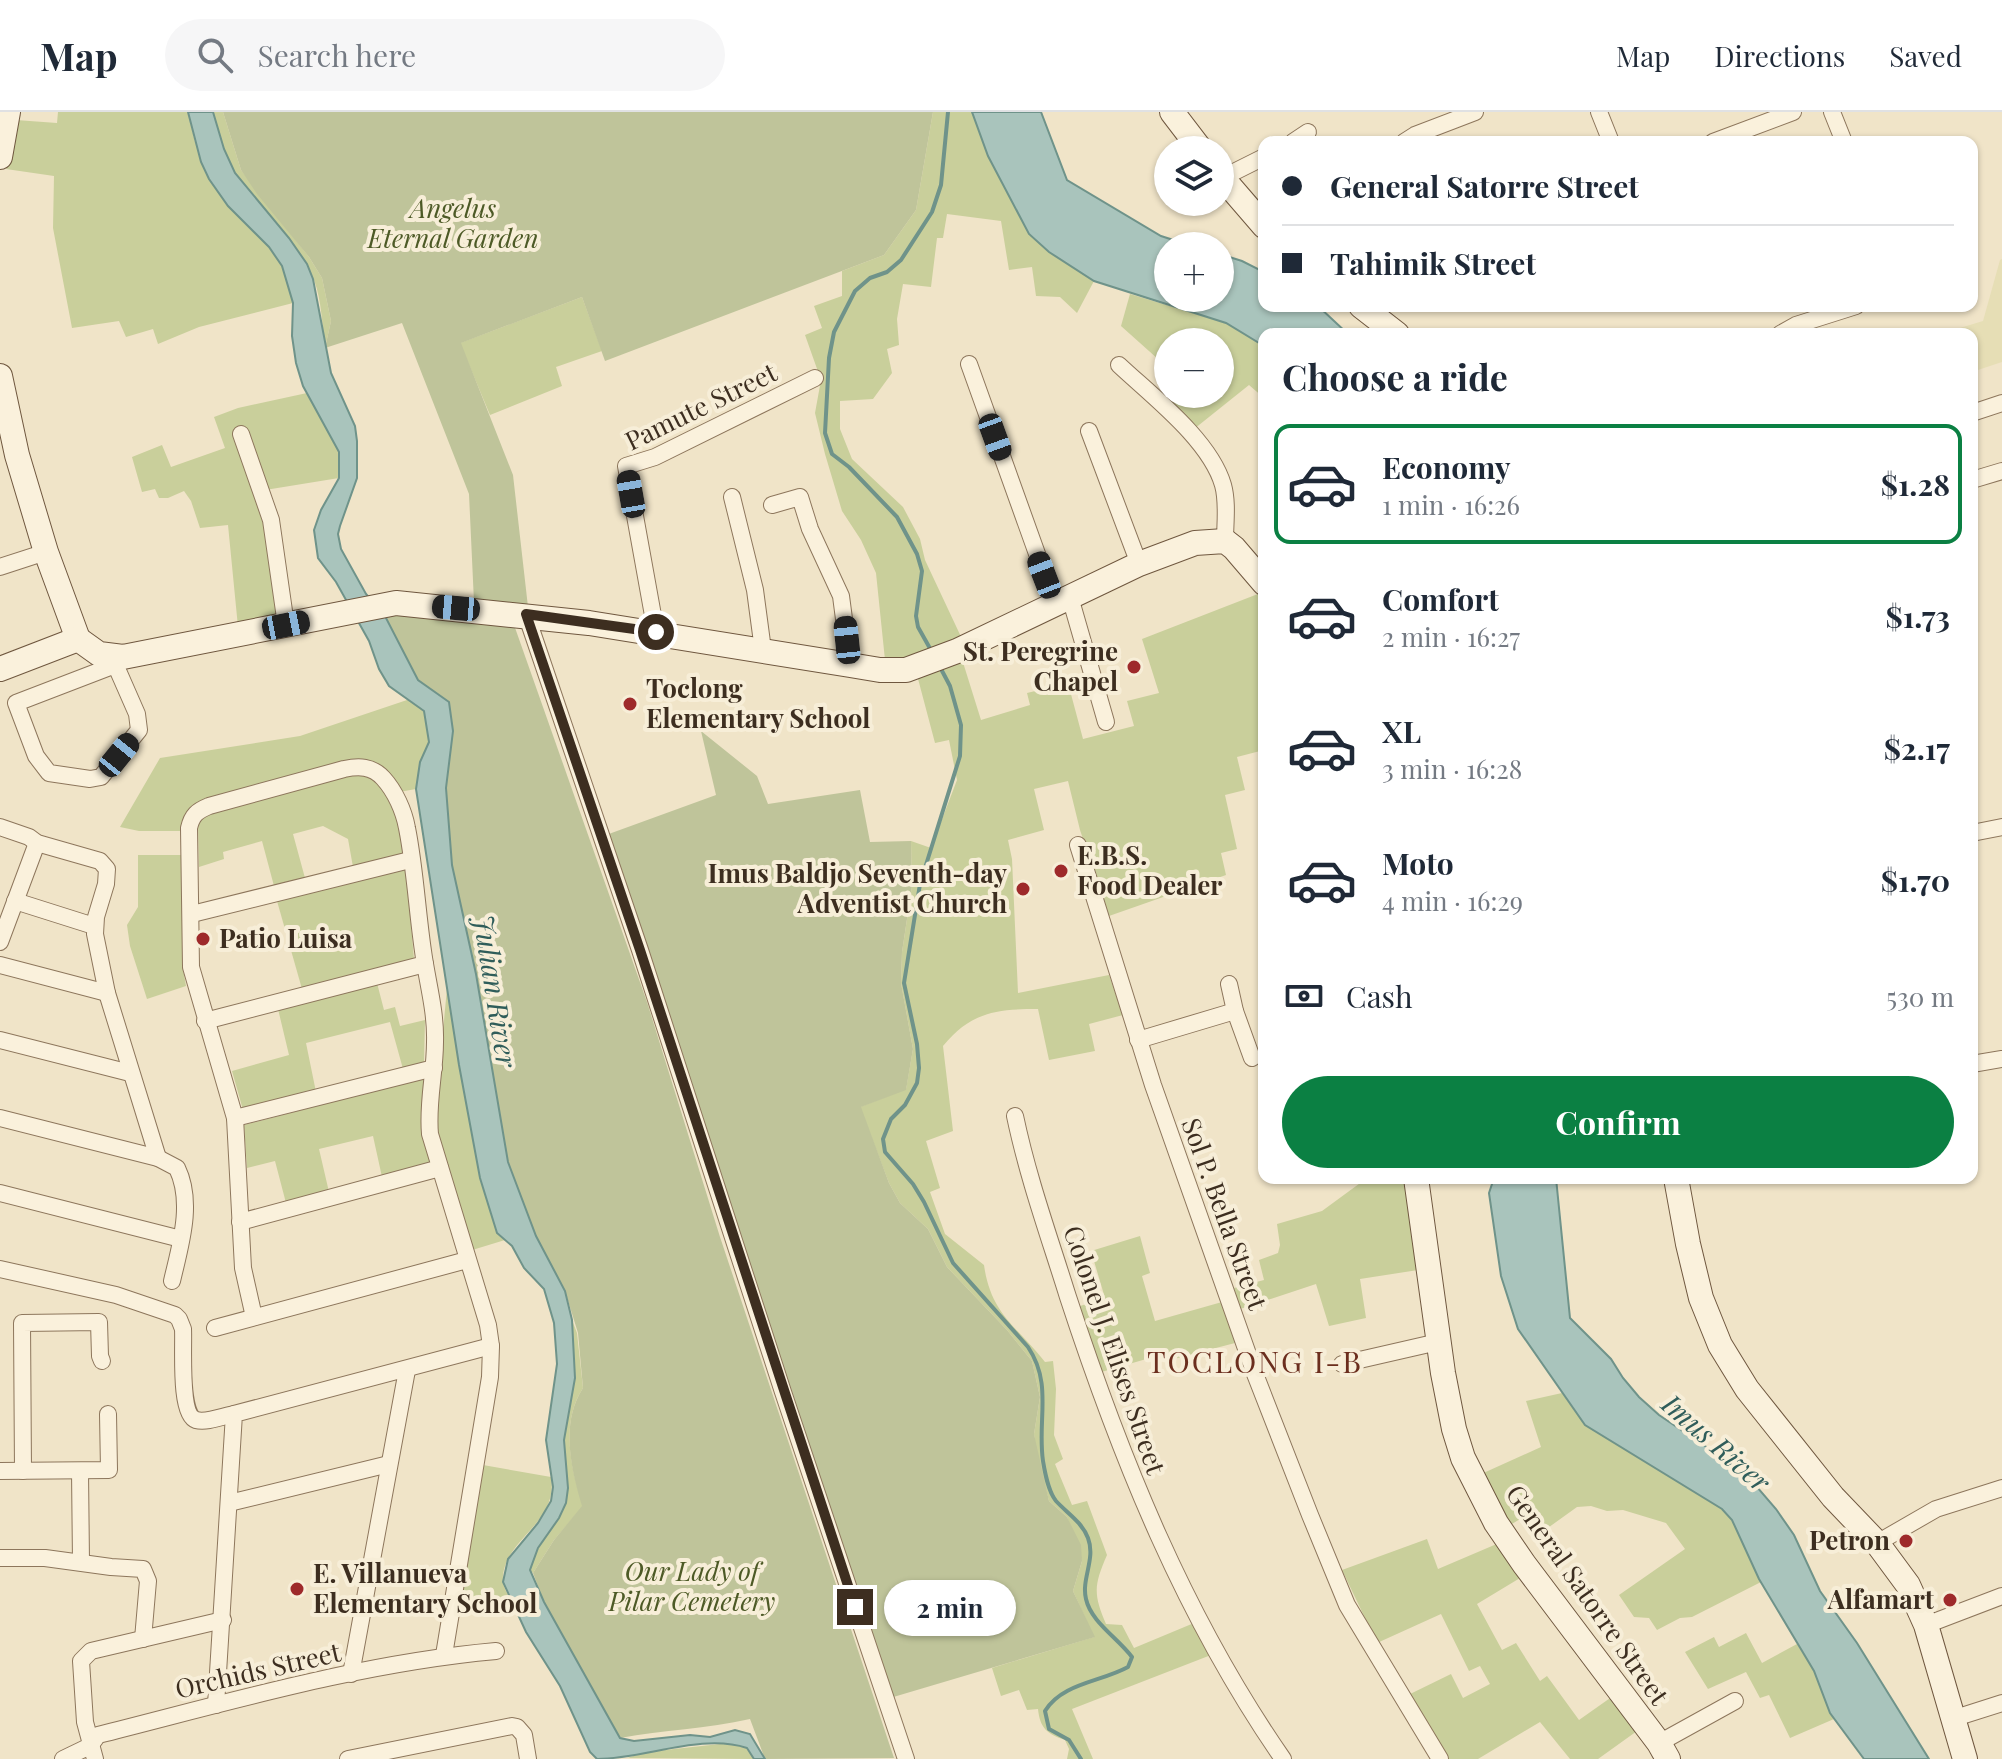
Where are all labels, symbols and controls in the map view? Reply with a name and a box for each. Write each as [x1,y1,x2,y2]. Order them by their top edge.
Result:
search box [165,19,725,91]
text: Map [40,30,117,81]
icon: search [193,33,237,77]
text: Search here [257,35,416,75]
text: Map [1616,37,1670,74]
text: Directions [1714,37,1845,74]
text: Saved [1889,37,1962,74]
map controls [1154,136,1234,408]
button: layers [1154,136,1234,216]
text: General Satorre Street [1330,166,1639,206]
park label: Angelus Eternal Garden [366,190,539,255]
button: + [1154,232,1234,312]
text: Tahimik Street [1330,243,1536,283]
button: − [1154,328,1234,408]
text: Choose a ride [1282,352,1508,400]
street label: Pamute Street [619,353,783,458]
car [976,410,1014,464]
text: Economy [1382,447,1511,487]
icon: car [1286,448,1358,520]
text: $1.28 [1881,464,1950,504]
car [615,468,647,520]
text: 1 min · 16:26 [1382,487,1520,522]
car [1024,548,1064,602]
text: Comfort [1382,579,1499,619]
icon: car [1286,580,1358,652]
car [431,594,481,622]
text: $1.73 [1885,596,1950,636]
car [260,609,312,641]
route start [638,614,674,650]
car [833,615,861,665]
text: 2 min · 16:27 [1382,619,1520,654]
place label: St. Peregrine Chapel [963,633,1118,698]
marker: St. Peregrine Chapel [1125,658,1143,676]
place label: Toclong Elementary School [646,670,870,735]
marker: Toclong Elementary School [621,695,639,713]
text: XL [1382,711,1421,751]
icon: car [1286,712,1358,784]
text: $2.17 [1884,728,1950,768]
car [95,729,143,781]
text: 3 min · 16:28 [1382,751,1522,786]
place label: E.B.S. Food Dealer [1077,837,1222,902]
text: Moto [1382,843,1454,883]
icon: car [1286,844,1358,916]
place label: Imus Baldjo Seventh-day Adventist Church [708,855,1007,920]
text: $1.70 [1881,860,1950,900]
marker: E.B.S. Food Dealer [1052,862,1070,880]
marker: Imus Baldjo Seventh-day Adventist Church [1014,880,1032,898]
text: 4 min · 16:29 [1382,883,1523,918]
water label: Julian River [466,912,527,1071]
place label: Patio Luisa [219,920,353,955]
marker: Patio Luisa [194,930,212,948]
icon: cash [1282,974,1326,1018]
text: Cash [1346,976,1413,1016]
text: 530 m [1886,979,1954,1014]
button: Confirm [1282,1076,1954,1168]
street label: Sol P. Bella Street [1175,1113,1277,1315]
street label: Colonel J. Elises Street [1056,1221,1175,1479]
district label: TOCLONG I-B [1147,1341,1363,1381]
water label: Imus River [1654,1384,1780,1500]
street label: General Satorre Street [1499,1477,1678,1712]
place label: Petron [1809,1522,1890,1557]
marker: Petron [1897,1532,1915,1550]
park label: Our Lady of Pilar Cemetery [608,1553,775,1618]
place label: E. Villanueva Elementary School [313,1555,537,1620]
callout: 2 min [883,1579,1015,1635]
marker: E. Villanueva Elementary School [288,1580,306,1598]
place label: Alfamart [1827,1581,1935,1616]
route end [837,1589,873,1625]
text: 2 min [916,1590,984,1625]
marker: Alfamart [1941,1591,1959,1609]
street label: Orchids Street [171,1633,345,1706]

